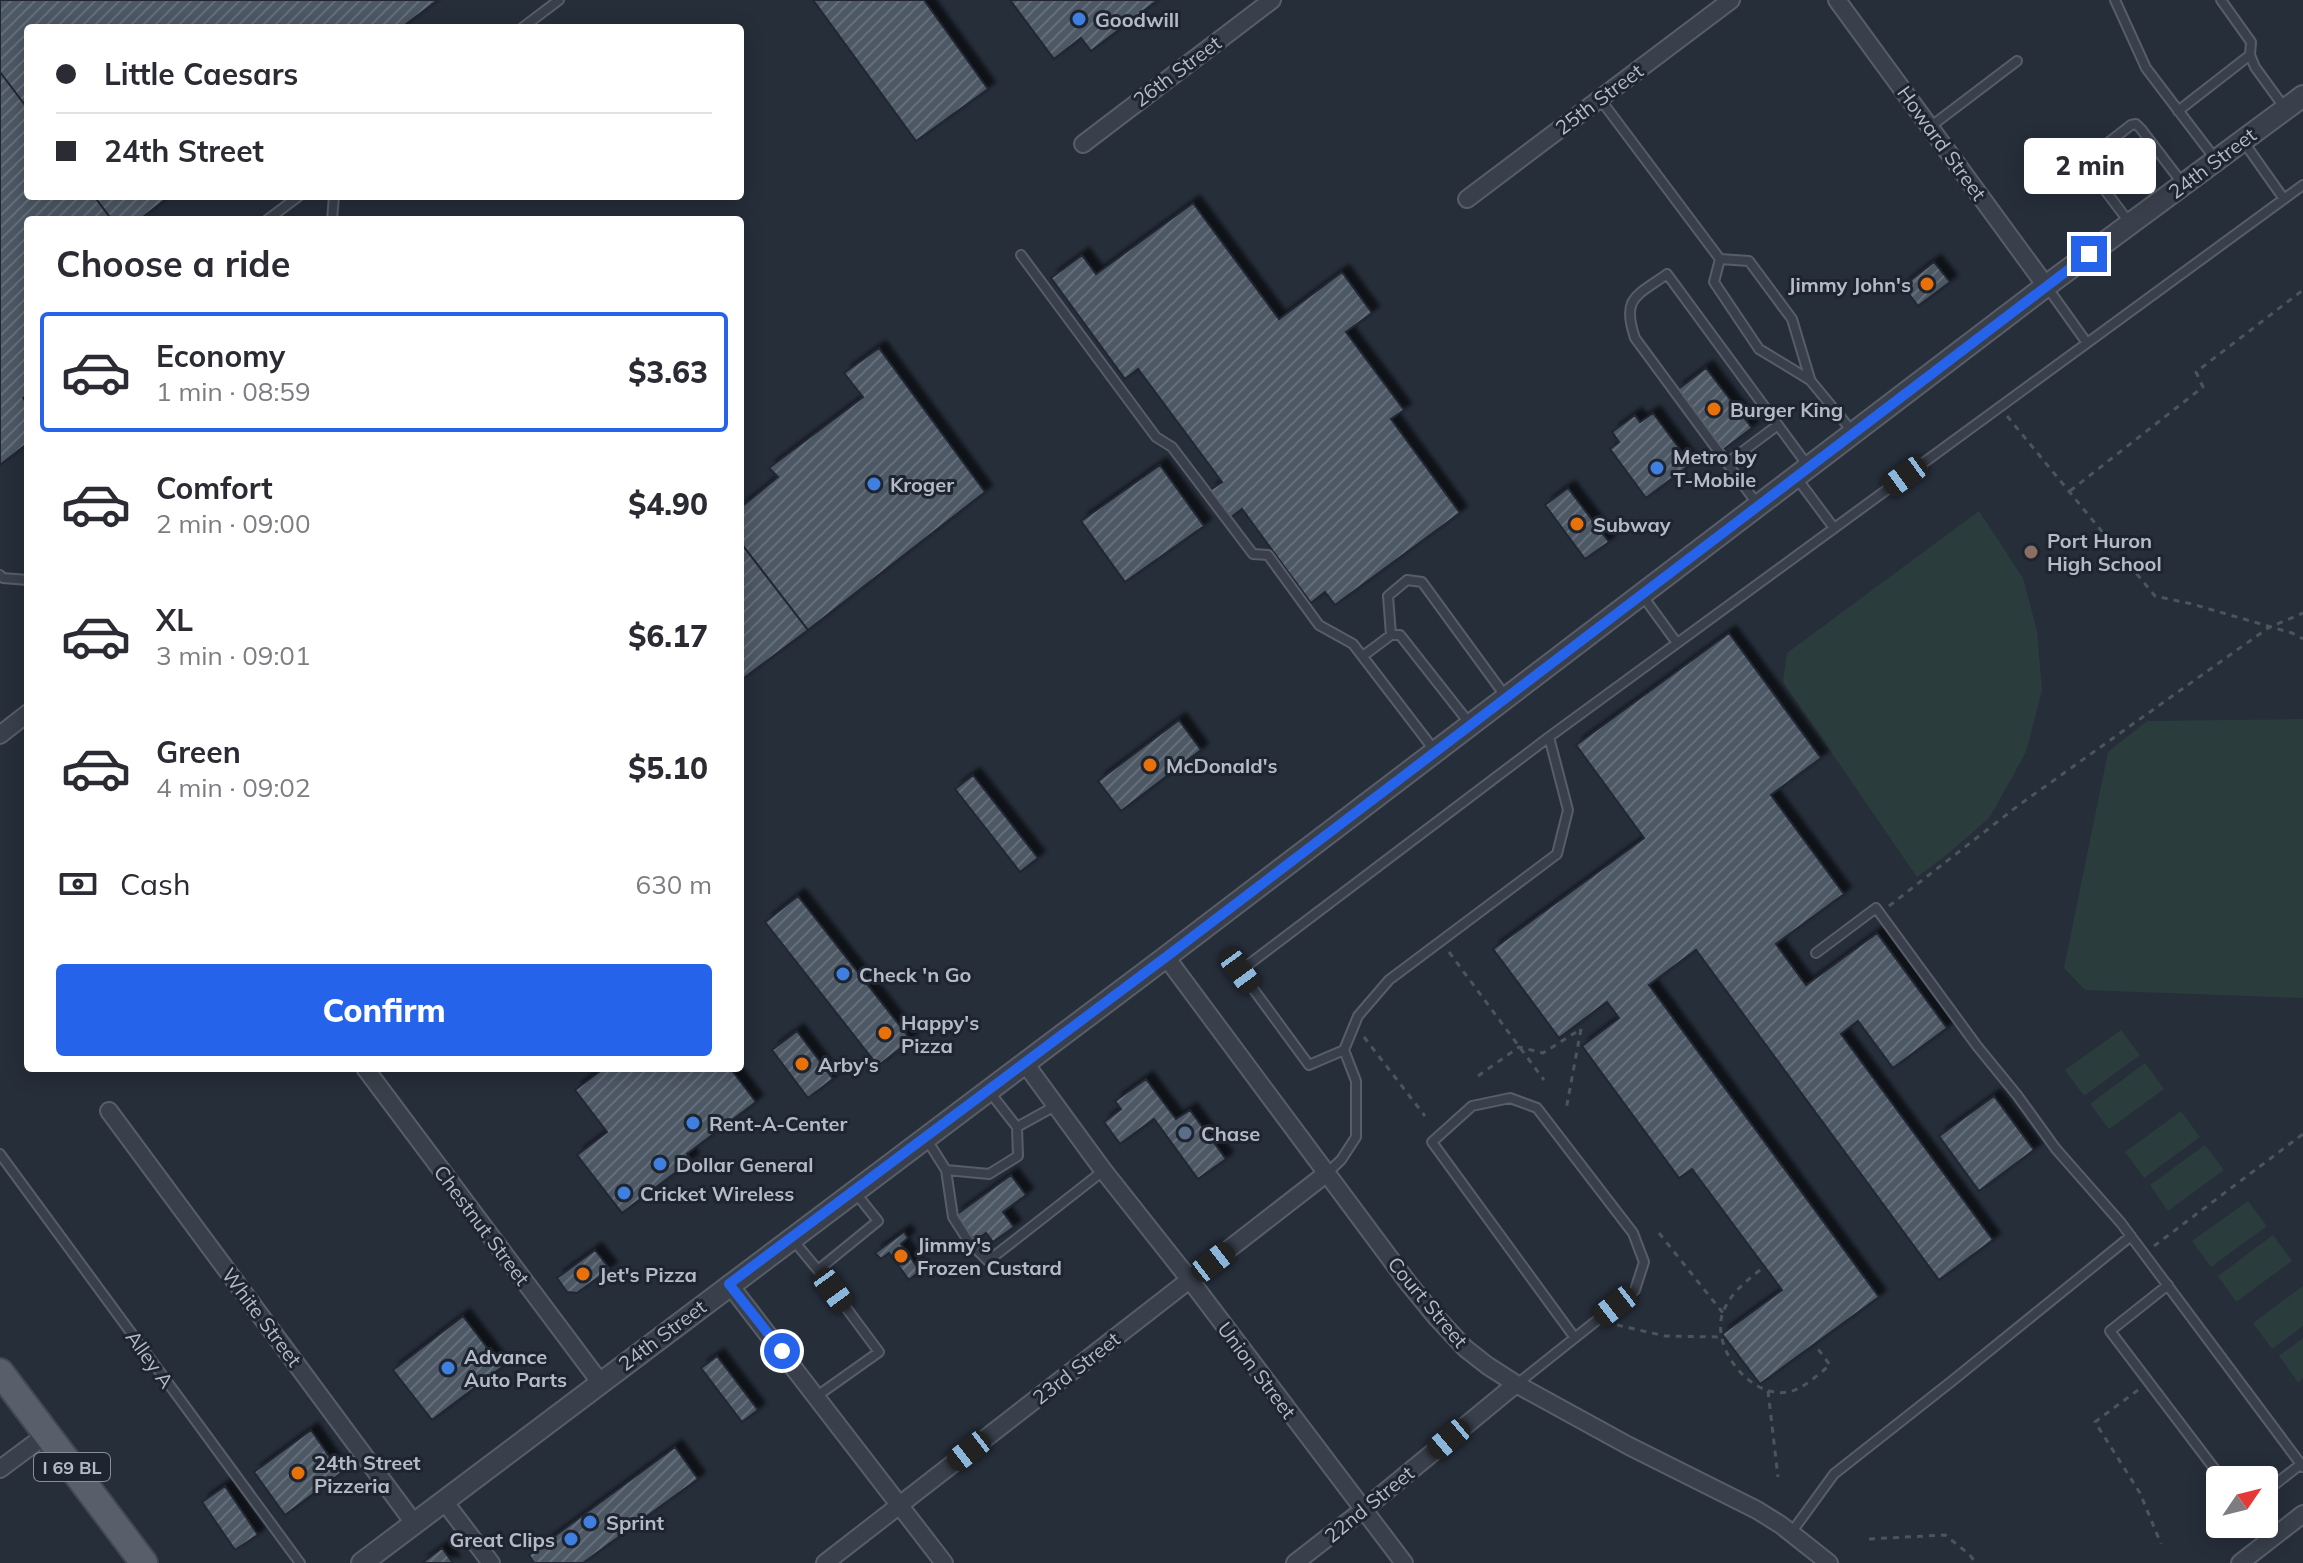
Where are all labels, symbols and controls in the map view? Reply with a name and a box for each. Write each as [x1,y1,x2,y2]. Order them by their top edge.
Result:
place label: Goodwill [1095,7,1179,32]
marker: Goodwill [1070,10,1088,28]
street label: 26th Street [1128,30,1226,112]
text: Little Caesars [104,55,298,93]
street label: 25th Street [1550,58,1648,140]
street label: Howard Street [1892,81,1992,205]
street label: 24th Street [2163,122,2261,204]
text: 24th Street [104,132,264,170]
callout: 2 min [2023,138,2155,194]
text: 2 min [2055,149,2125,182]
route end [2071,236,2107,272]
text: Choose a ride [56,241,290,286]
place label: Jimmy John's [1788,272,1911,297]
marker: Jimmy John's [1918,275,1936,293]
icon: car [60,336,132,408]
text: Economy [156,337,285,375]
text: $3.63 [628,353,708,391]
text: 1 min · 08:59 [156,375,311,408]
place label: Burger King [1730,397,1843,422]
marker: Burger King [1705,400,1723,418]
place label: Metro by T-Mobile [1673,444,1757,492]
car [1879,452,1931,500]
marker: Metro by T-Mobile [1648,459,1666,477]
icon: car [60,468,132,540]
text: Comfort [156,469,273,507]
place label: Kroger [890,472,954,497]
marker: Kroger [865,475,883,493]
text: $4.90 [628,485,708,523]
text: 2 min · 09:00 [156,507,311,540]
place label: Subway [1593,512,1671,537]
marker: Subway [1568,515,1586,533]
place label: Port Huron High School [2047,528,2162,576]
marker: Port Huron High School [2022,543,2040,561]
icon: car [60,600,132,672]
text: XL [156,601,193,639]
text: $6.17 [628,617,708,655]
text: 3 min · 09:01 [156,639,311,672]
icon: car [60,732,132,804]
text: Green [156,733,241,771]
text: $5.10 [628,749,708,787]
place label: McDonald's [1166,753,1278,778]
marker: McDonald's [1141,756,1159,774]
text: 4 min · 09:02 [156,771,311,804]
icon: cash [56,862,100,906]
text: Cash [120,865,191,903]
text: 630 m [636,868,712,901]
car [1216,945,1264,997]
place label: Check 'n Go [859,962,972,987]
button: Confirm [56,964,712,1056]
marker: Check 'n Go [834,965,852,983]
place label: Happy's Pizza [901,1010,979,1058]
marker: Happy's Pizza [876,1024,894,1042]
place label: Arby's [818,1052,879,1077]
marker: Arby's [793,1055,811,1073]
place label: Rent-A-Center [709,1111,848,1136]
marker: Rent-A-Center [684,1114,702,1132]
place label: Chase [1201,1121,1260,1146]
marker: Chase [1176,1124,1194,1142]
place label: Dollar General [676,1152,813,1177]
marker: Dollar General [651,1155,669,1173]
street label: Chestnut Street [429,1160,535,1290]
place label: Cricket Wireless [640,1181,794,1206]
marker: Cricket Wireless [615,1184,633,1202]
place label: Jimmy's Frozen Custard [917,1232,1062,1280]
car [1187,1238,1239,1286]
marker: Jimmy's Frozen Custard [892,1247,910,1265]
street label: Court Street [1383,1251,1473,1353]
place label: Jet's Pizza [599,1262,697,1287]
street label: White Street [217,1263,307,1371]
car [809,1264,857,1316]
marker: Jet's Pizza [574,1265,592,1283]
car [1589,1282,1641,1330]
street label: 24th Street [613,1294,711,1376]
street label: Union Street [1212,1317,1302,1423]
street label: Alley A [121,1325,180,1393]
street label: 23rd Street [1027,1326,1125,1410]
route start [764,1333,800,1369]
place label: Advance Auto Parts [464,1344,567,1392]
marker: Advance Auto Parts [439,1359,457,1377]
car [1423,1414,1475,1464]
car [943,1427,995,1475]
place label: 24th Street Pizzeria [314,1450,421,1498]
road number: I 69 BL [34,1453,110,1481]
street label: 22nd Street [1319,1460,1419,1548]
marker: 24th Street Pizzeria [289,1464,307,1482]
north arrow [2206,1466,2278,1538]
map controls [2206,1466,2278,1538]
place label: Sprint [606,1510,664,1535]
marker: Sprint [581,1513,599,1531]
place label: Great Clips [450,1527,555,1552]
marker: Great Clips [562,1530,580,1548]

